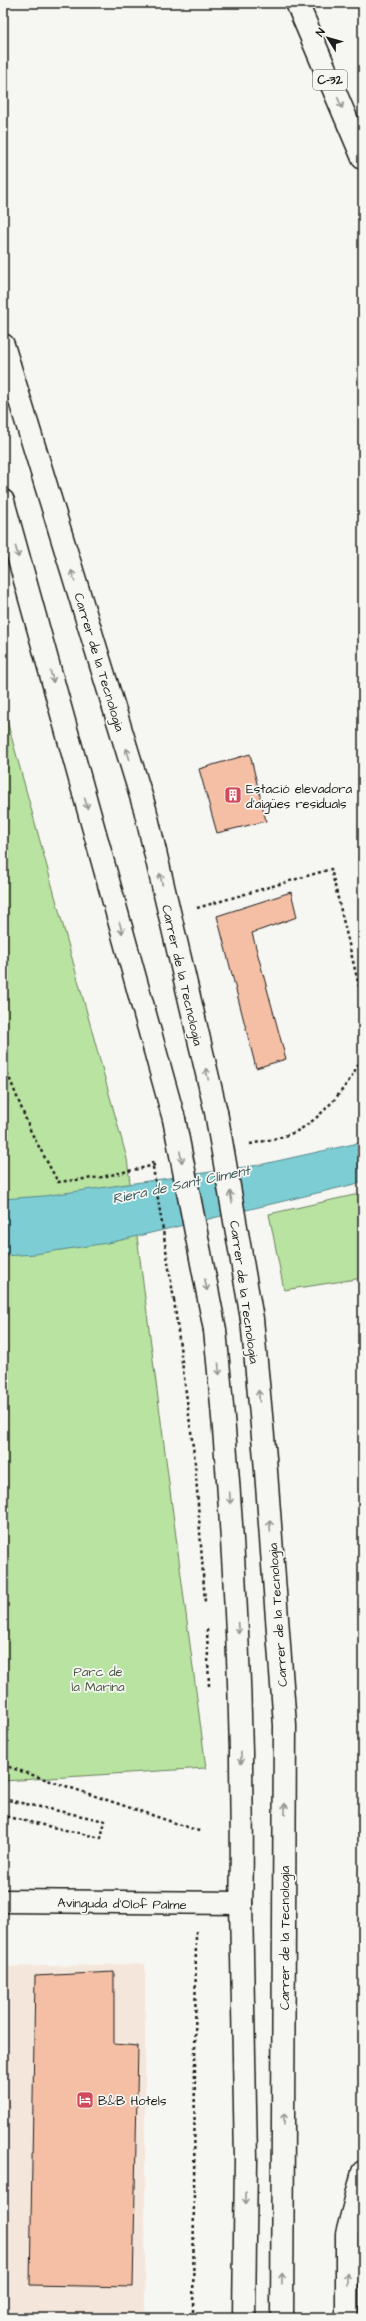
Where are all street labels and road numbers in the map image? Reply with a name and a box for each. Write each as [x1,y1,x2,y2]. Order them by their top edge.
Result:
road number: C-32 [313,70,347,90]
street label: Carrer de la Tecnologia [68,591,129,735]
street label: Carrer de la Tecnologia [156,903,207,1048]
street label: Carrer de la Tecnologia [224,1220,263,1365]
street label: Carrer de la Tecnologia [264,1542,293,1687]
street label: Carrer de la Tecnologia [276,1866,295,2010]
street label: Avinguda d'Olof Palme [57,1894,187,1915]

